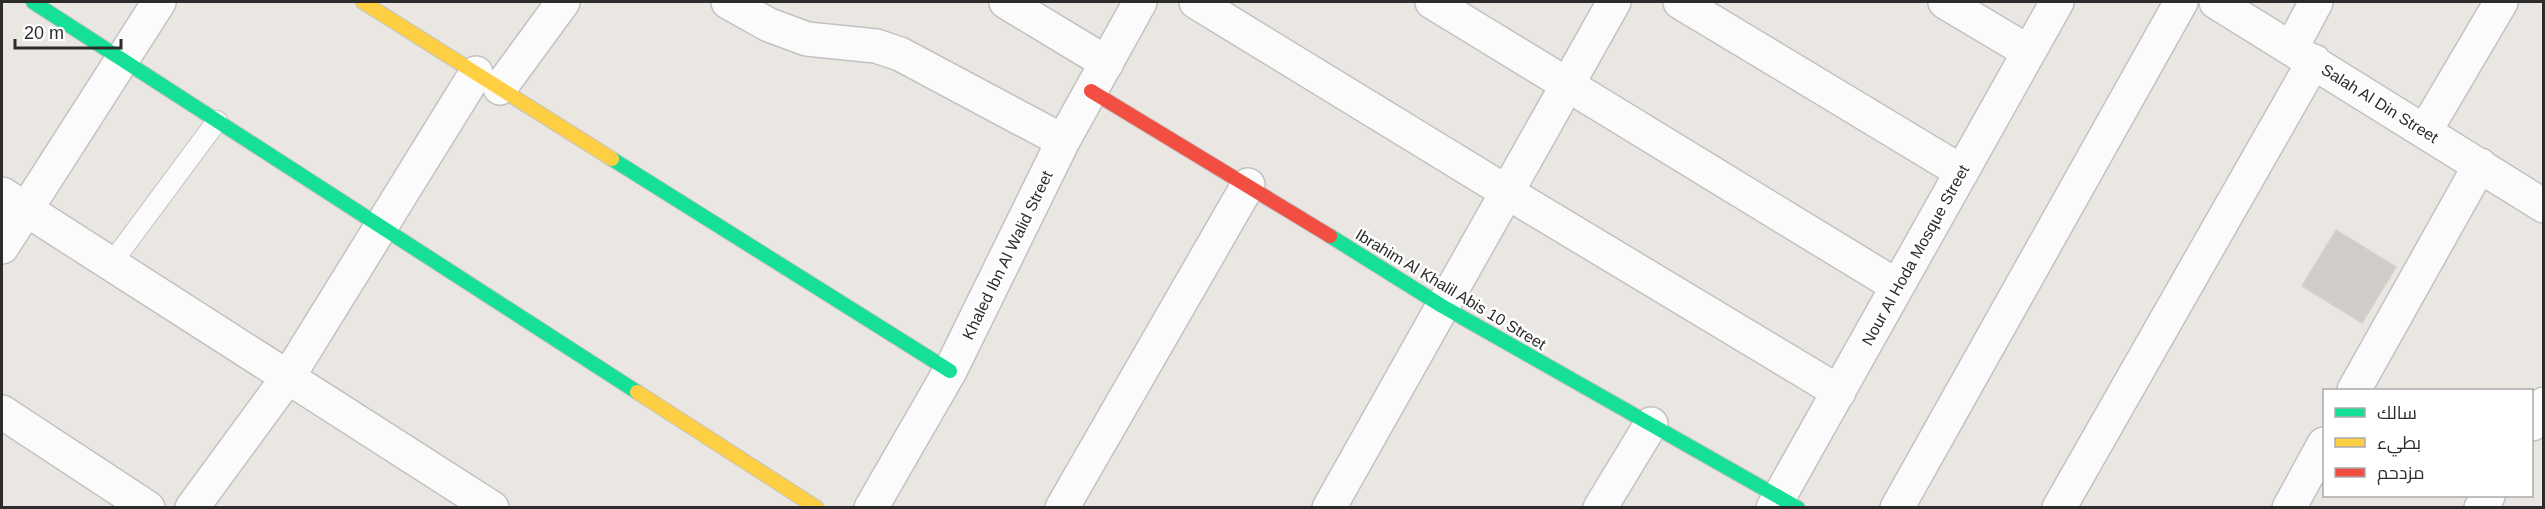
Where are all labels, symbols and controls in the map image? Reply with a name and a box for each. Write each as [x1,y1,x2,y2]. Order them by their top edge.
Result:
scale bar [15,12,122,50]
text: 20 m [24,23,64,43]
street label: Salah Al Din Street [2318,61,2442,147]
street label: Nour Al Hoda Mosque Street [1859,162,1973,348]
street label: Khaled Ibn Al Walid Street [959,168,1056,342]
street label: Ibrahim Al Khalil Abis 10 Street [1353,226,1549,353]
legend [2323,389,2533,497]
text: سالك [2377,403,2417,423]
text: بطيء [2377,433,2421,457]
text: مزدحم [2377,463,2425,485]

